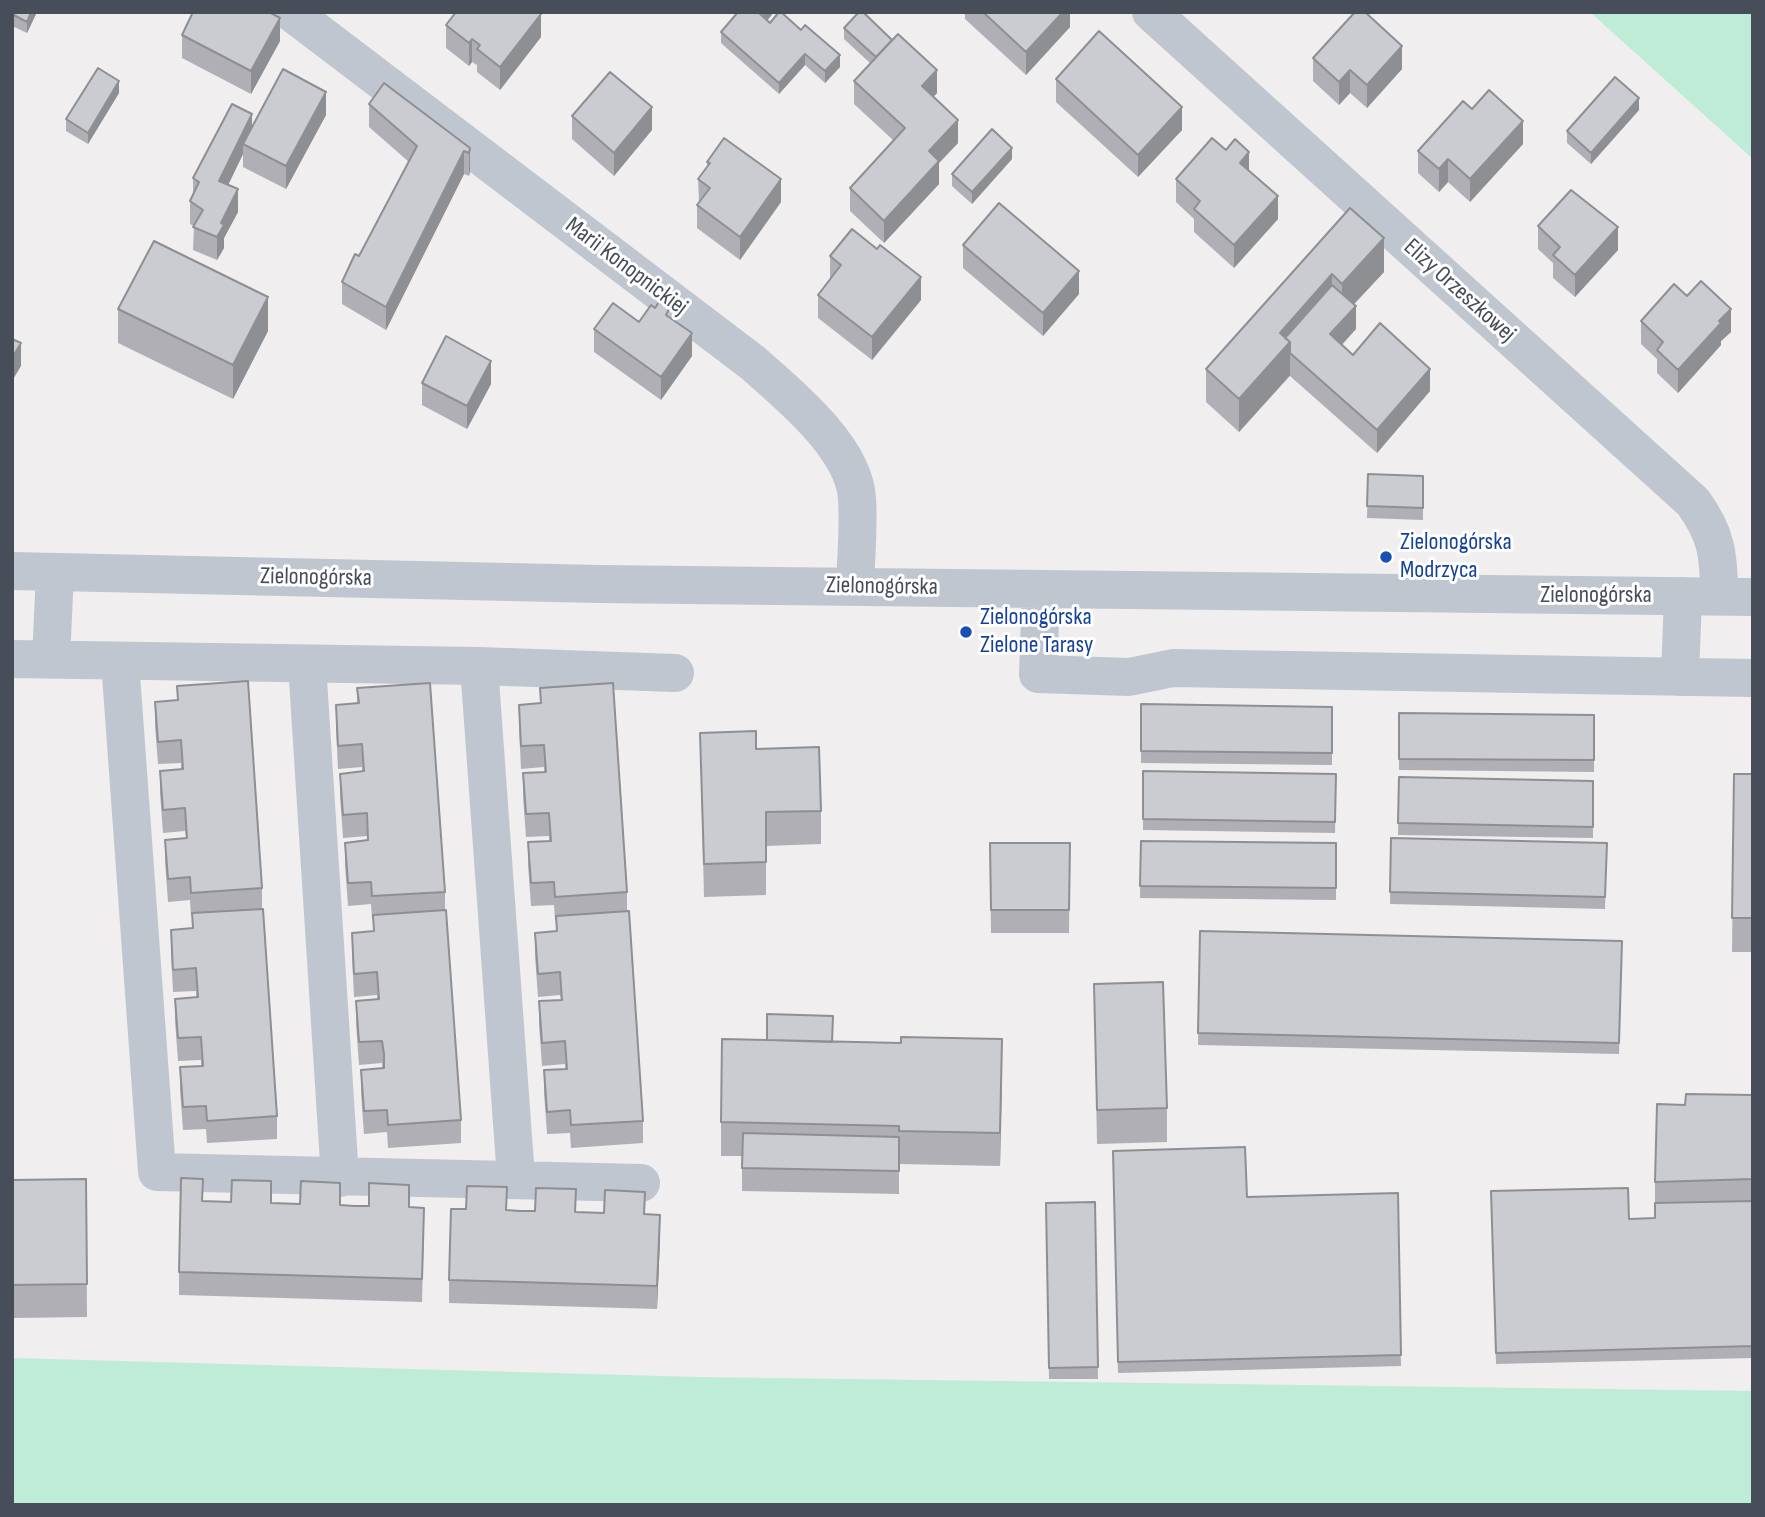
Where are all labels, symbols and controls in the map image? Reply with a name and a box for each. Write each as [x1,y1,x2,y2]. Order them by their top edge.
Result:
street label: Marii Konopnickiej [559,212,693,322]
street label: Elizy Orzeszkowej [1397,233,1521,349]
place label: Zielonogórska Modrzyca [1400,529,1512,585]
marker: Zielonogórska Modrzyca [1378,549,1394,565]
street label: Zielonogórska [260,563,372,593]
street label: Zielonogórska [826,572,938,602]
street label: Zielonogórska [1540,582,1652,610]
place label: Zielonogórska Zielone Tarasy [980,604,1093,660]
marker: Zielonogórska Zielone Tarasy [958,624,974,640]

